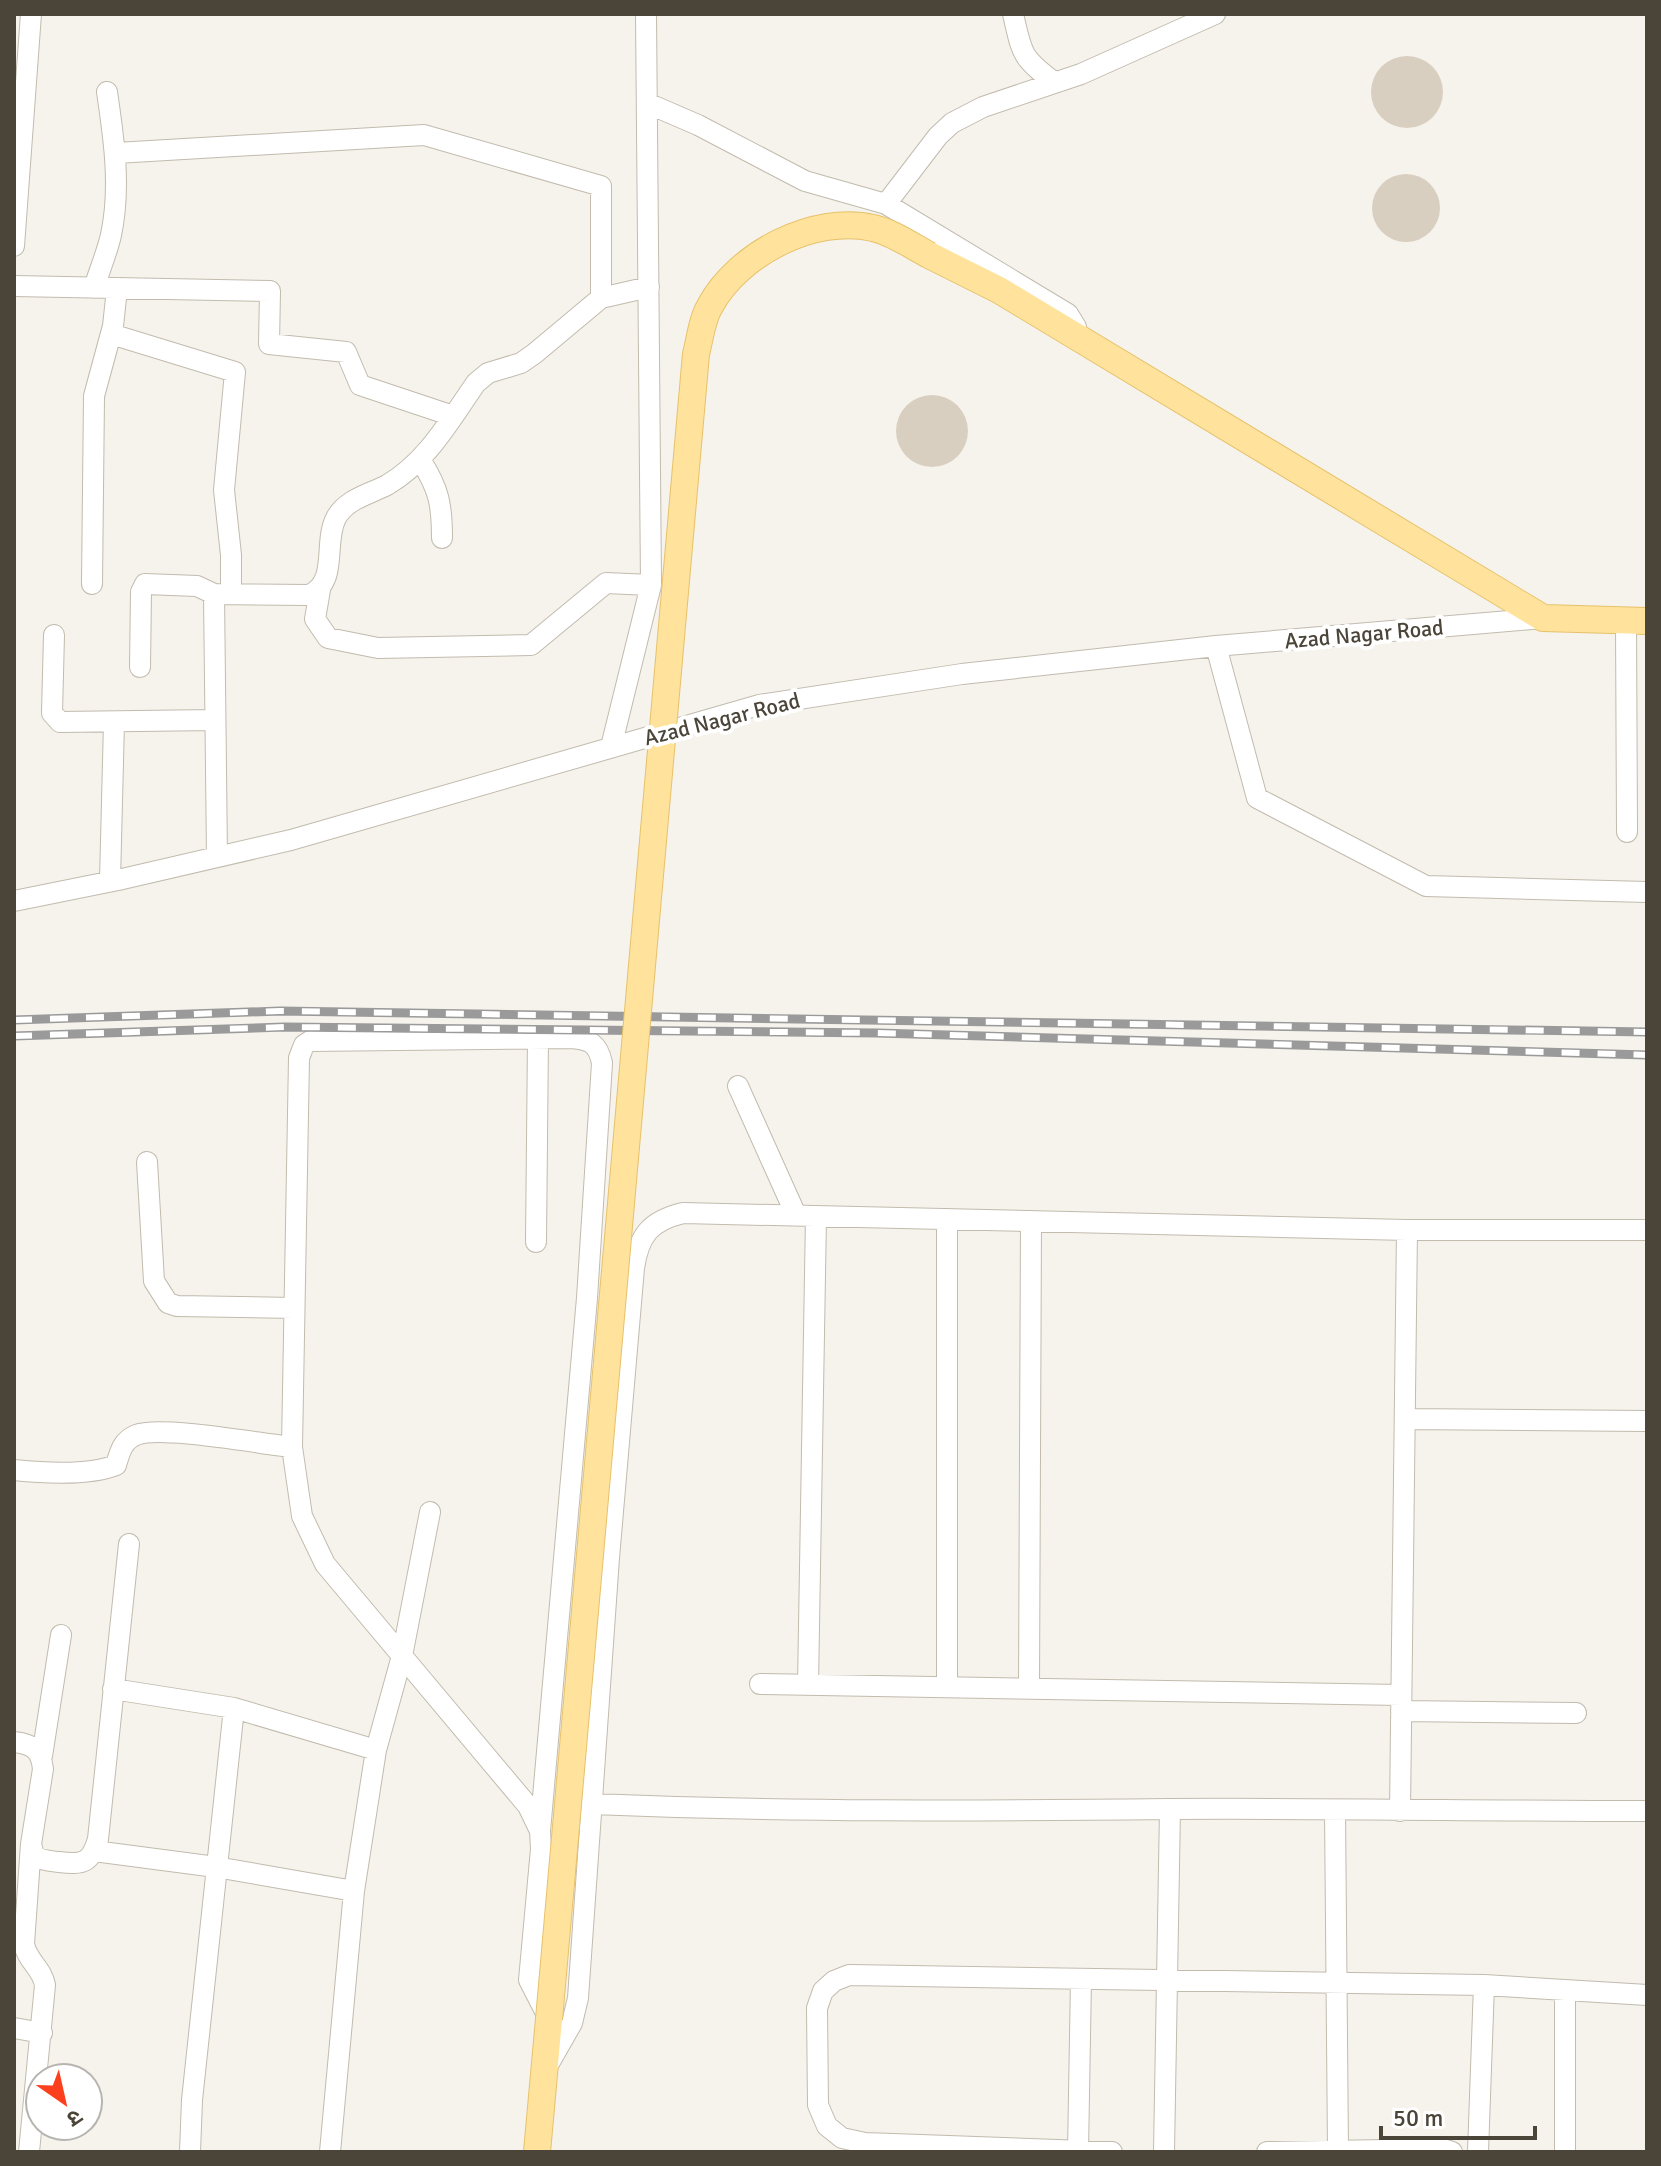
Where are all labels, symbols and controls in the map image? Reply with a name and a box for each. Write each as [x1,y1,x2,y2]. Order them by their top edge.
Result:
street label: Azad Nagar Road [1283,614,1445,654]
street label: Azad Nagar Road [641,687,803,751]
north arrow [24,2062,104,2142]
scale bar [1381,2090,1535,2140]
text: उ [61,2103,88,2134]
text: 50 m [1393,2103,1443,2133]

